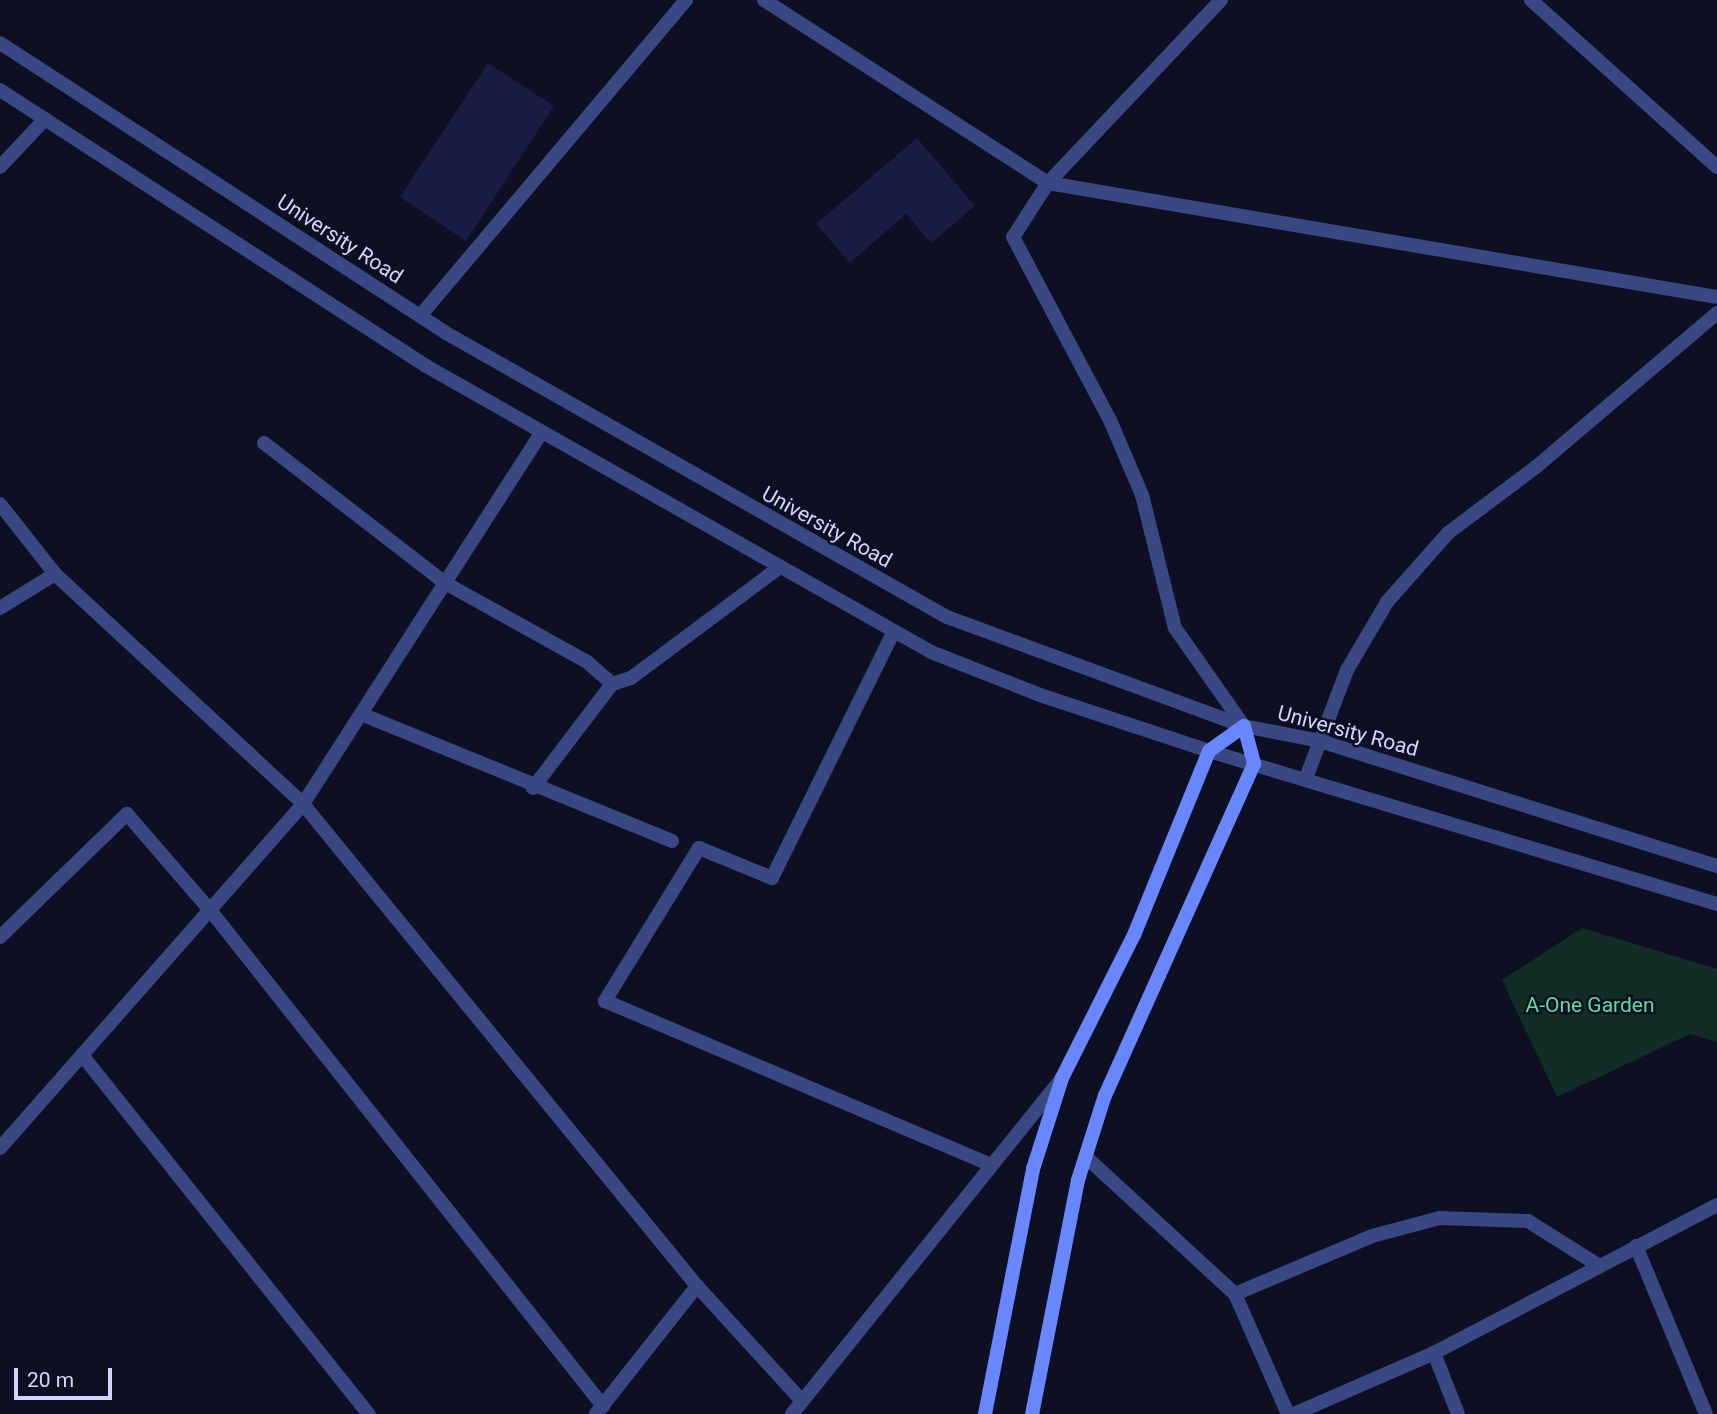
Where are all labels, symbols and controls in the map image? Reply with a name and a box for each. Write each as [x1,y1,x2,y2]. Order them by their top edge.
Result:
street label: University Road [272,189,408,289]
street label: University Road [758,481,896,573]
street label: University Road [1275,700,1421,762]
park label: A-One Garden [1525,992,1655,1018]
scale bar [18,1354,116,1398]
text: 20 m [27,1368,74,1392]

